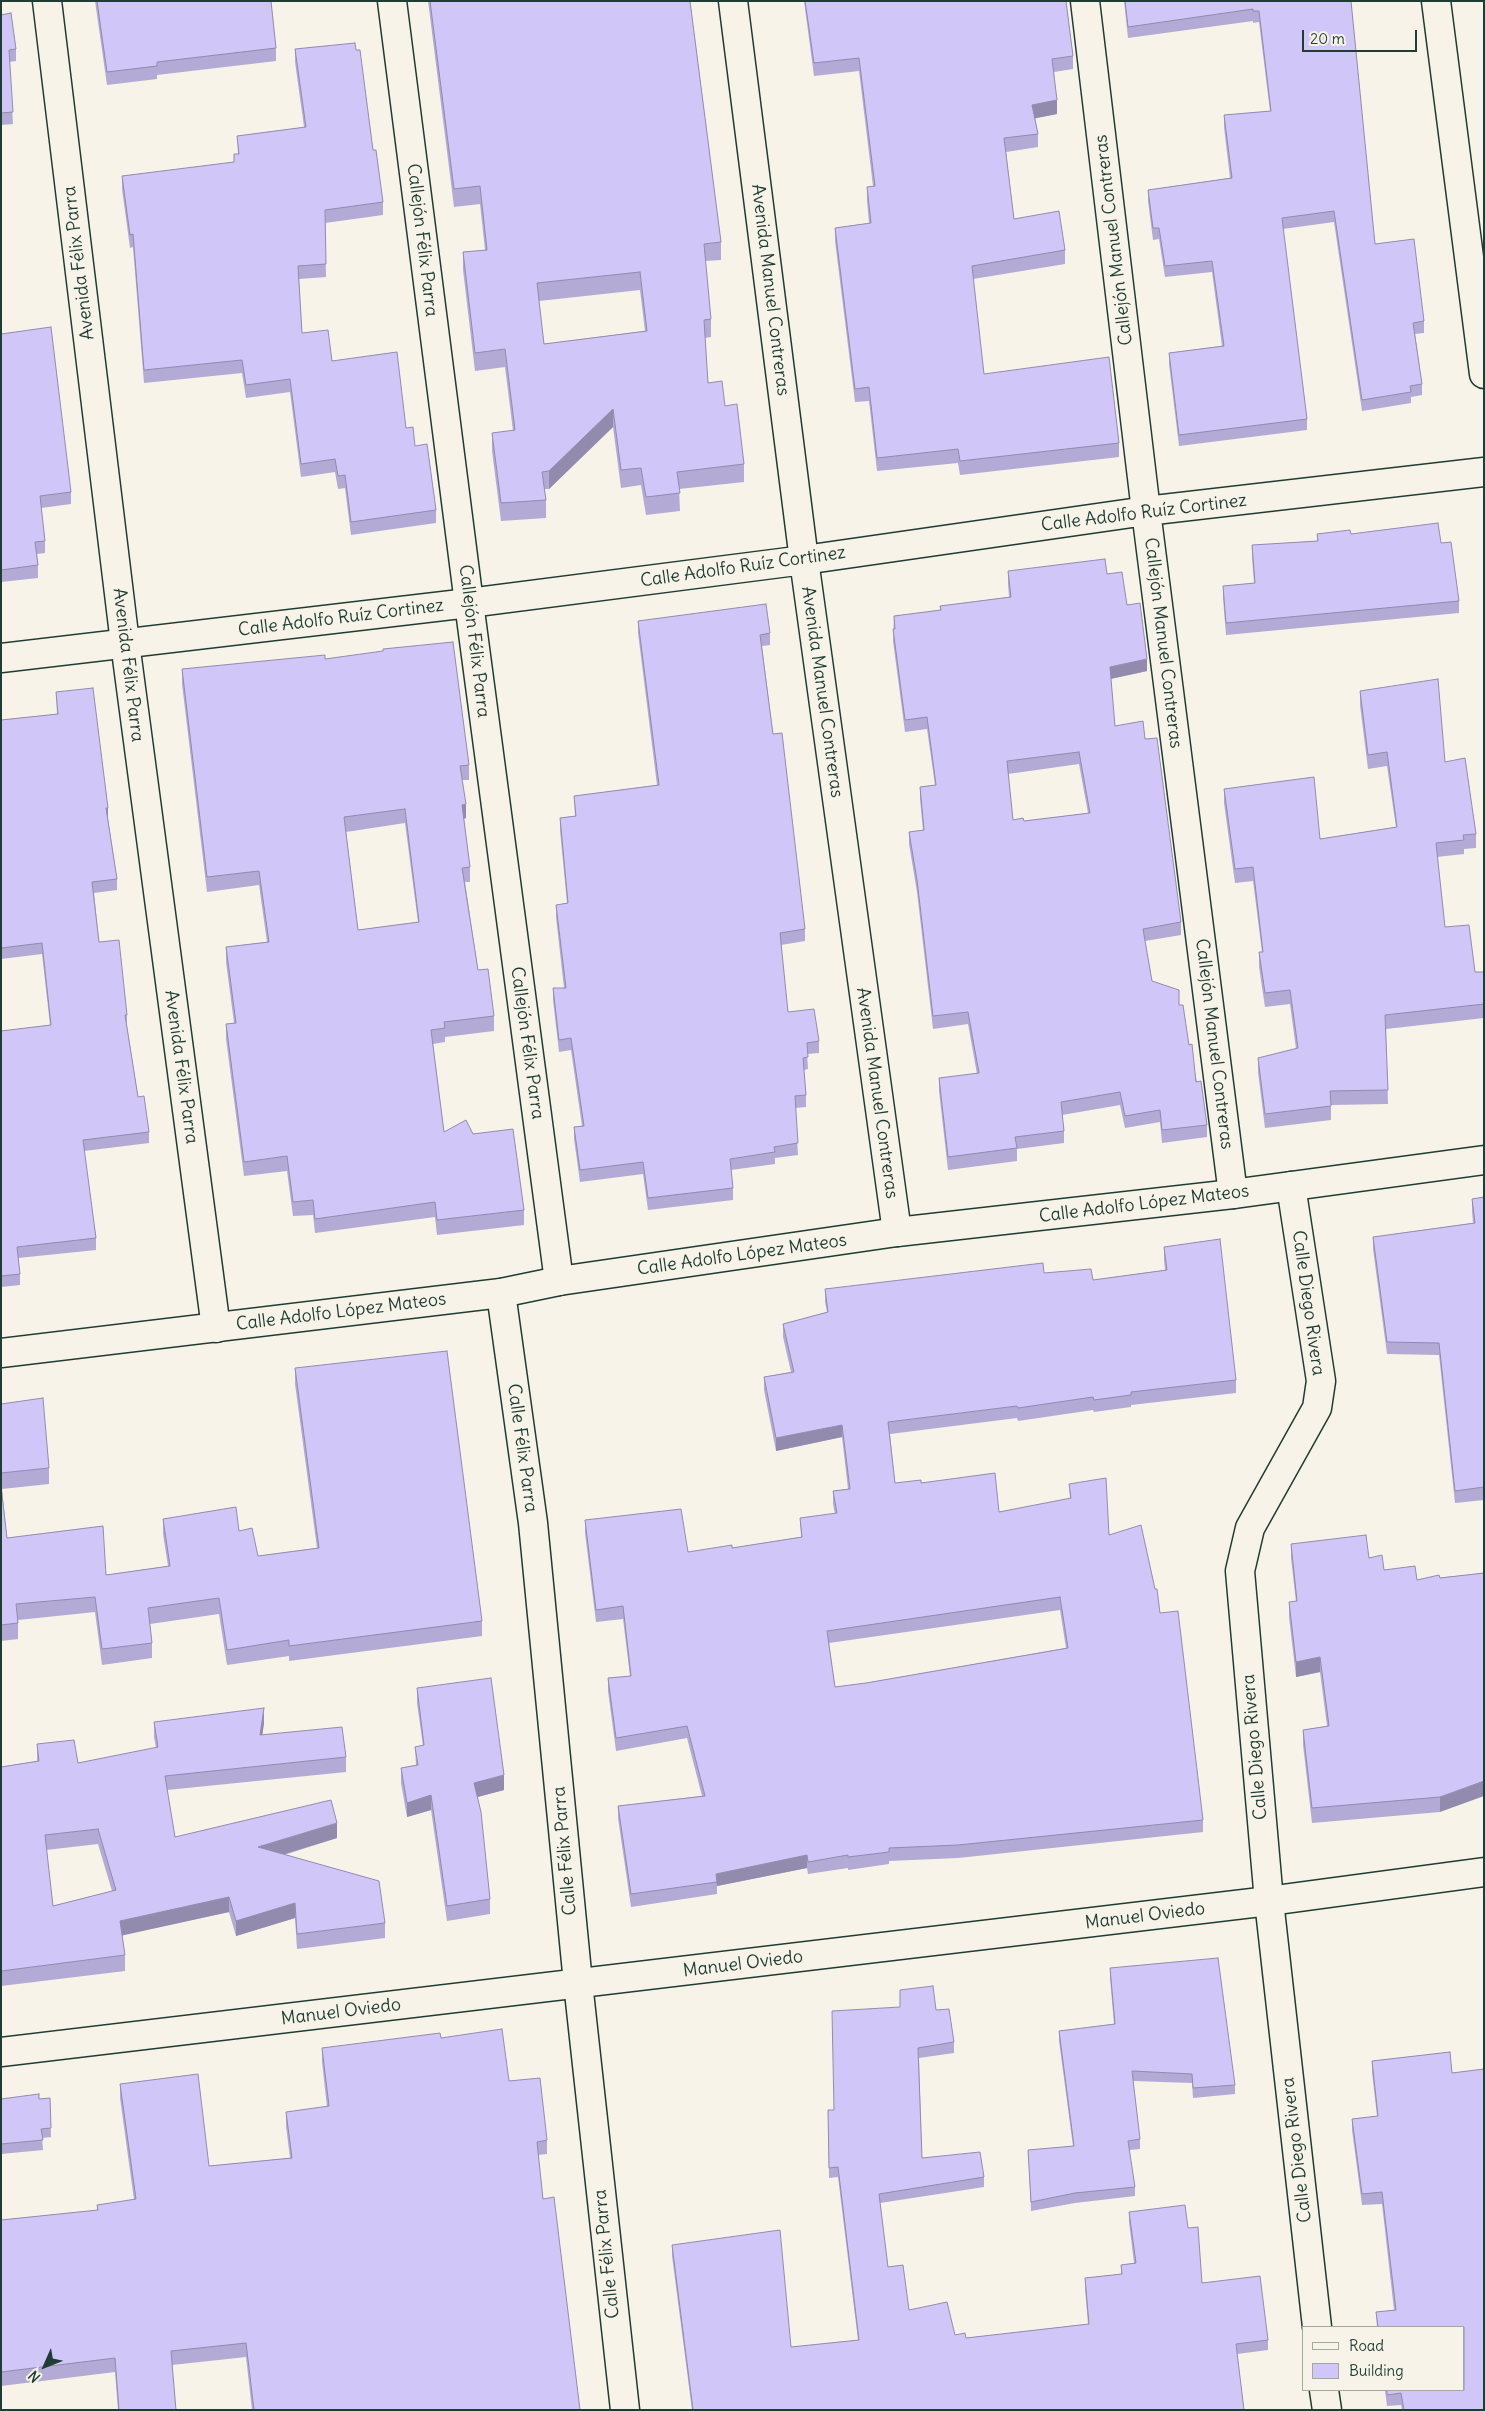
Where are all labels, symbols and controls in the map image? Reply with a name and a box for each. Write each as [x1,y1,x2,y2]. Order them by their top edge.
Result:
scale bar [1305,20,1420,52]
text: 20 m [1310,29,1345,48]
street label: Callejón Manuel Contreras [1090,133,1138,347]
street label: Callejón Félix Parra [402,162,442,318]
street label: Avenida Manuel Contreras [746,183,794,397]
street label: Avenida Félix Parra [59,185,99,341]
street label: Calle Adolfo Ruíz Cortinez [1040,490,1248,536]
street label: Callejón Manuel Contreras [1139,536,1187,750]
street label: Calle Adolfo Ruíz Cortinez [639,542,847,592]
street label: Callejón Félix Parra [454,563,494,719]
street label: Avenida Manuel Contreras [796,585,848,799]
street label: Avenida Félix Parra [108,587,148,743]
street label: Calle Adolfo Ruíz Cortinez [237,595,445,641]
street label: Callejón Manuel Contreras [1190,937,1238,1151]
street label: Callejón Félix Parra [506,965,548,1121]
street label: Avenida Manuel Contreras [851,986,903,1200]
street label: Avenida Félix Parra [160,989,202,1145]
street label: Calle Adolfo López Mateos [1038,1180,1250,1228]
street label: Calle Diego Rivera [1287,1229,1329,1377]
street label: Calle Adolfo López Mateos [636,1230,848,1280]
street label: Calle Adolfo López Mateos [235,1288,447,1336]
street label: Calle Félix Parra [502,1382,542,1514]
street label: Calle Diego Rivera [1238,1673,1272,1821]
street label: Calle Félix Parra [549,1786,581,1916]
street label: Manuel Oviedo [1084,1898,1206,1934]
street label: Manuel Oviedo [682,1946,804,1982]
street label: Manuel Oviedo [280,1994,402,2030]
street label: Calle Diego Rivera [1277,2076,1317,2224]
street label: Calle Félix Parra [589,2188,625,2320]
legend [1302,2326,1465,2391]
text: Road [1349,2336,1384,2355]
north arrow [20,2341,70,2391]
text: Building [1349,2361,1404,2380]
text: N [24,2367,44,2386]

